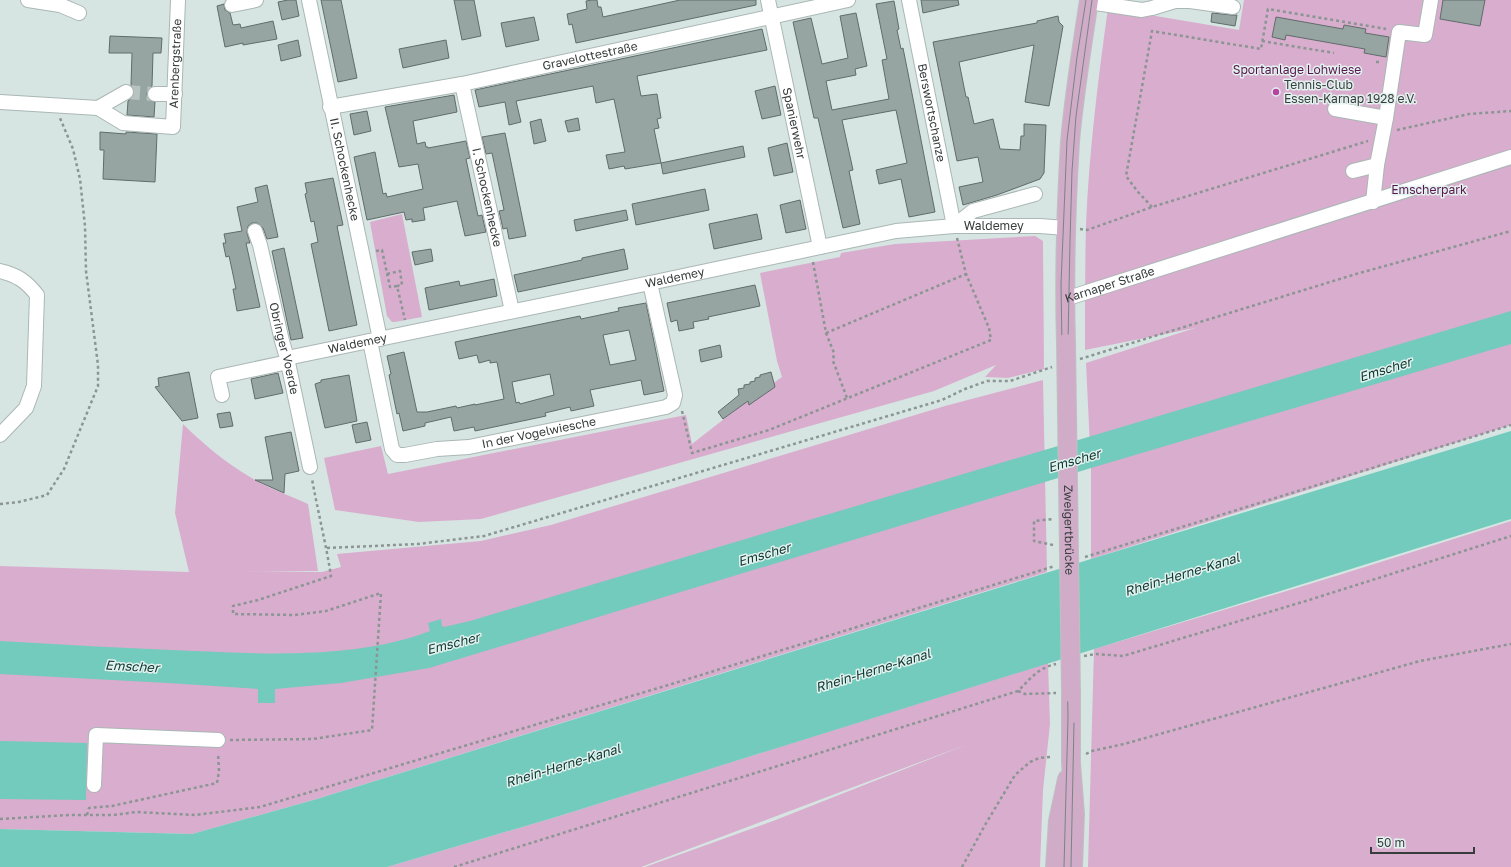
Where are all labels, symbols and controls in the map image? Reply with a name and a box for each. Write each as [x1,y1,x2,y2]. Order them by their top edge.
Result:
street label: Arenbergstraße [166,18,184,109]
street label: Gravelottestraße [541,38,639,73]
street label: Berswortschanze [915,62,949,163]
park label: Sportanlage Lohwiese [1233,62,1361,77]
place label: Tennis-Club Essen-Karnap 1928 e.V. [1284,77,1417,106]
street label: Spanierwehr [780,86,809,161]
marker: Tennis-Club Essen-Karnap 1928 e.V. [1271,87,1281,97]
street label: II. Schockenhecke [327,116,363,222]
street label: I. Schockenhecke [469,146,506,248]
park label: Emscherpark [1391,182,1467,197]
street label: Waldemey [964,218,1024,233]
street label: Karnaper Straße [1063,263,1156,306]
street label: Waldemey [644,264,706,291]
street label: Obringer Voerde [266,301,302,396]
street label: Waldemey [327,329,389,356]
water label: Emscher [1357,353,1415,385]
street label: In der Vogelwiesche [480,413,597,451]
water label: Emscher [1046,444,1104,475]
street label: Zweigertbrücke [1061,485,1077,575]
water label: Emscher [736,538,794,569]
water label: Rhein-Herne-Kanal [1123,549,1242,599]
water label: Emscher [425,628,483,657]
water label: Rhein-Herne-Kanal [814,645,933,695]
water label: Emscher [105,657,161,676]
water label: Rhein-Herne-Kanal [504,740,623,790]
scale bar [1371,829,1474,855]
text: 50 m [1377,835,1405,850]

